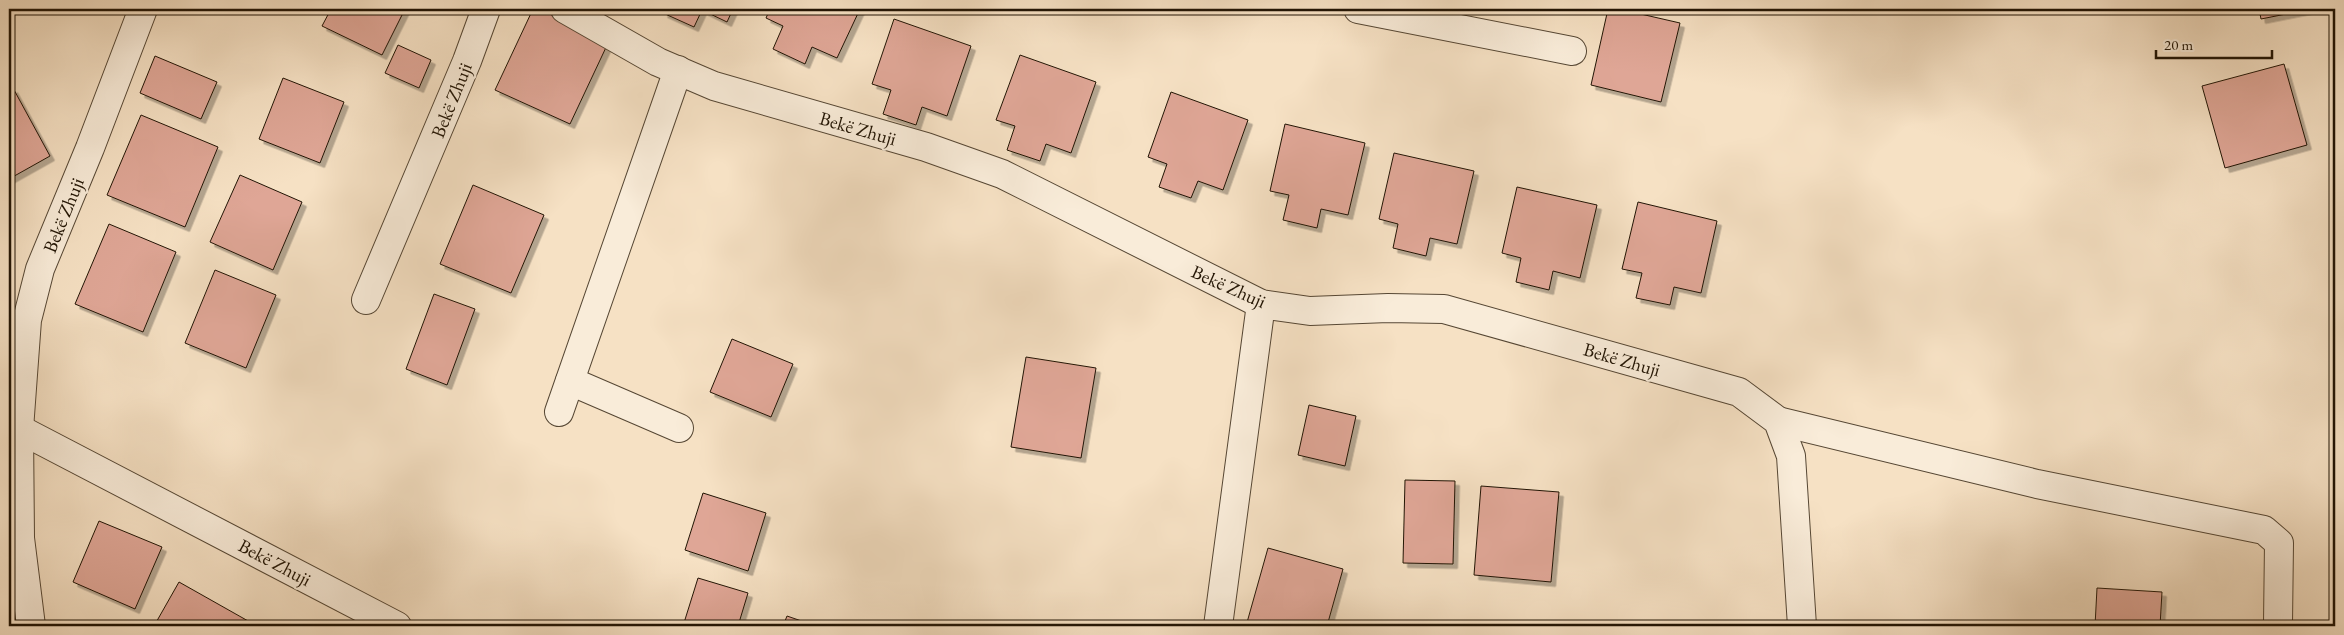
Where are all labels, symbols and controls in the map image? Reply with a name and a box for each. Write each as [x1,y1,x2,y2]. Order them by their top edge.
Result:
scale bar [2156,28,2273,60]
text: 20 m [2164,35,2193,54]
street label: Bekë Zhuji [425,59,478,141]
street label: Bekë Zhuji [816,106,900,151]
street label: Bekë Zhuji [37,174,90,256]
street label: Bekë Zhuji [1188,259,1270,314]
street label: Bekë Zhuji [1580,337,1664,382]
street label: Bekë Zhuji [234,533,316,592]

